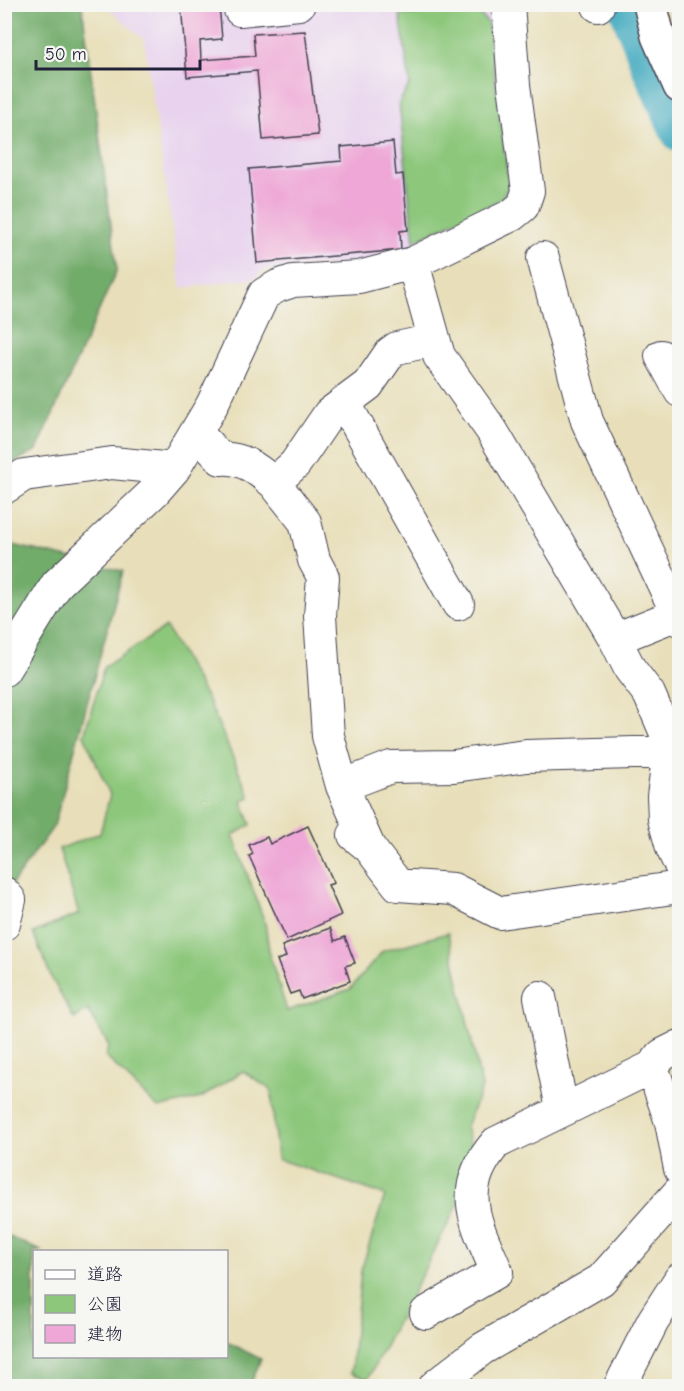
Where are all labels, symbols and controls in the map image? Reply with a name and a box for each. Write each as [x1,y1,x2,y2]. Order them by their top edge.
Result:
scale bar [36,33,200,71]
text: 50 m [45,44,87,65]
legend [33,1250,228,1358]
text: 道路 [87,1264,123,1285]
text: 公園 [87,1294,123,1315]
text: 建物 [87,1324,123,1345]

